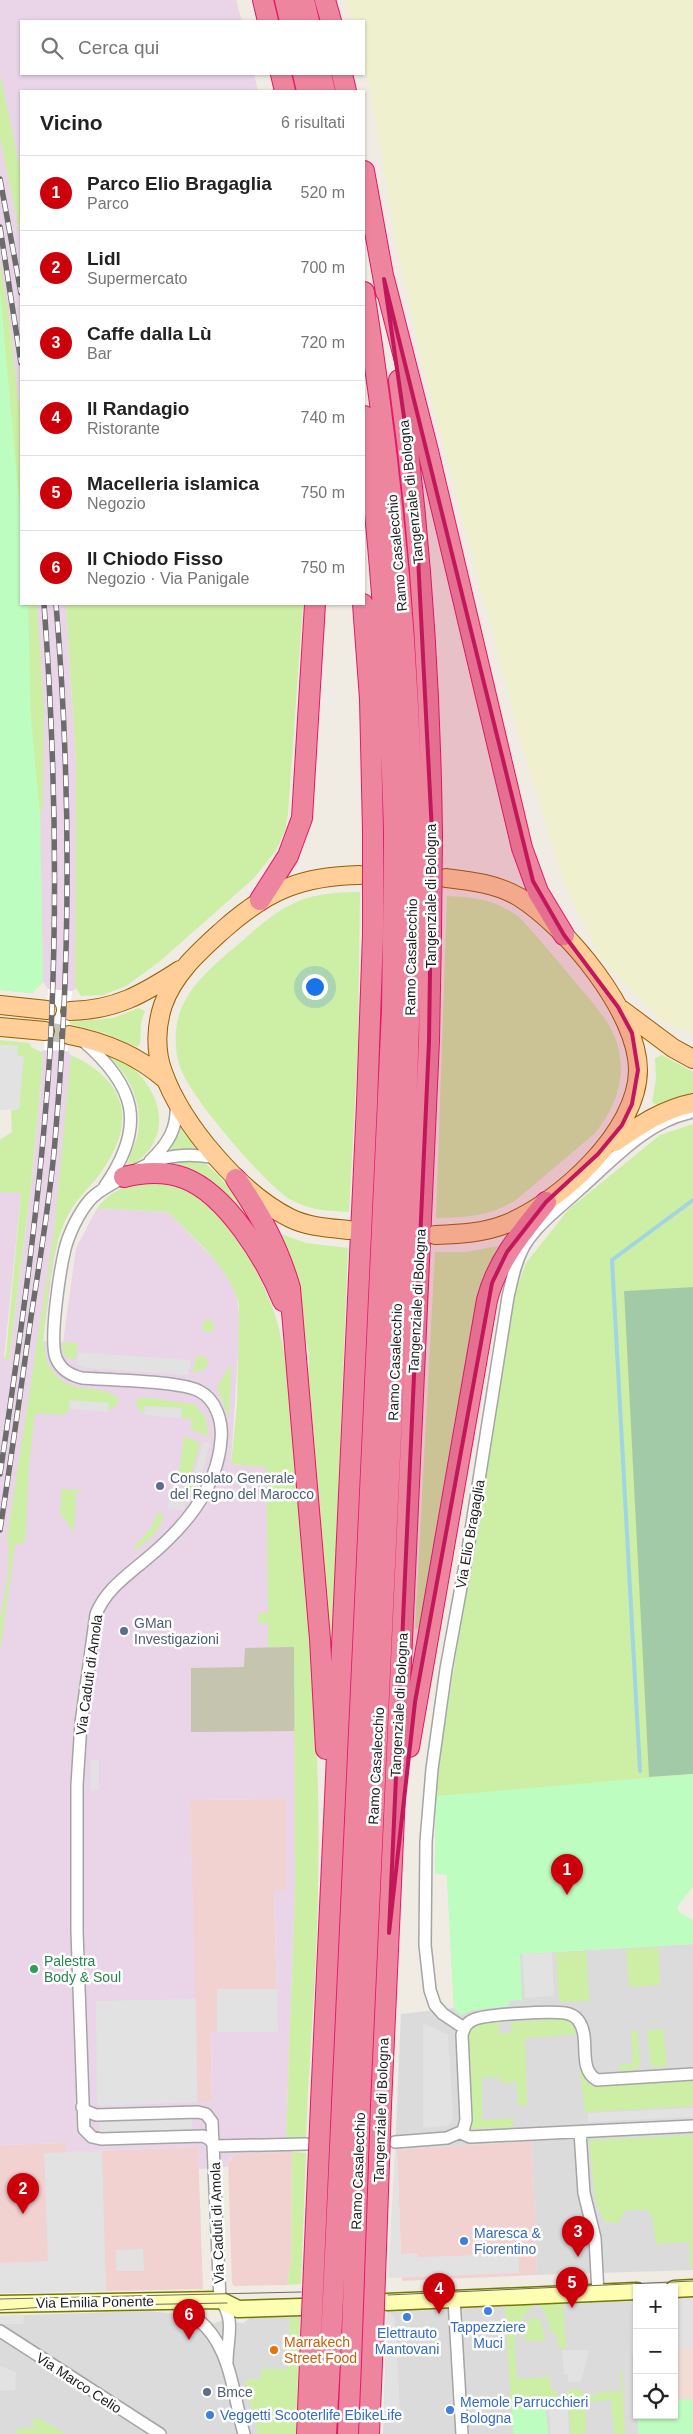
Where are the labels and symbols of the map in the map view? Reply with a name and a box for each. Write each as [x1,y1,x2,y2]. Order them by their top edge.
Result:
street label: Tangenziale di Bologna [395,419,427,565]
street label: Ramo Casalecchio [384,494,410,612]
street label: Tangenziale di Bologna [423,823,439,968]
street label: Ramo Casalecchio [402,898,420,1016]
your location [302,974,328,1000]
street label: Tangenziale di Bologna [405,1228,429,1374]
street label: Ramo Casalecchio [385,1303,405,1421]
place label: Consolato Generale del Regno del Marocco [170,1470,314,1502]
street label: Via Elio Bragaglia [453,1478,487,1590]
marker: Consolato Generale del Regno del Marocco [154,1480,166,1492]
street label: Via Caduti di Amola [73,1613,105,1736]
place label: GMan Investigazioni [134,1615,219,1647]
marker: GMan Investigazioni [118,1625,130,1637]
street label: Tangenziale di Bologna [387,1632,411,1778]
street label: Ramo Casalecchio [365,1707,387,1825]
pin: 1 [551,1854,583,1895]
place label: Palestra Body & Soul [44,1953,121,1985]
marker: Palestra Body & Soul [28,1963,40,1975]
street label: Tangenziale di Bologna [370,2037,392,2183]
street label: Ramo Casalecchio [348,2112,368,2230]
street label: Via Caduti di Amola [207,2162,227,2284]
pin: 2 [7,2173,39,2214]
pin: 3 [562,2216,594,2257]
place label: Maresca & Fiorentino [474,2225,542,2257]
marker: Maresca & Fiorentino [458,2235,470,2247]
pin: 5 [556,2267,588,2308]
pin: 4 [423,2273,455,2314]
street label: Via Emilia Ponente [36,2293,154,2311]
pin: 6 [173,2299,205,2340]
marker: Tappezziere Muci [482,2305,494,2317]
marker: Elettrauto Mantovani [401,2311,413,2323]
place label: Tappezziere Muci [450,2319,526,2351]
place label: Elettrauto Mantovani [375,2325,439,2357]
place label: Marrakech Street Food [284,2334,357,2366]
marker: Marrakech Street Food [268,2344,280,2356]
street label: Via Marco Celio [33,2349,125,2417]
place label: Bmce [217,2384,253,2400]
marker: Bmce [201,2386,213,2398]
place label: Memole Parrucchieri Bologna [460,2394,588,2426]
marker: Memole Parrucchieri Bologna [444,2404,456,2416]
place label: Veggetti Scooterlife EbikeLife [220,2407,402,2423]
marker: Veggetti Scooterlife EbikeLife [204,2409,216,2421]

